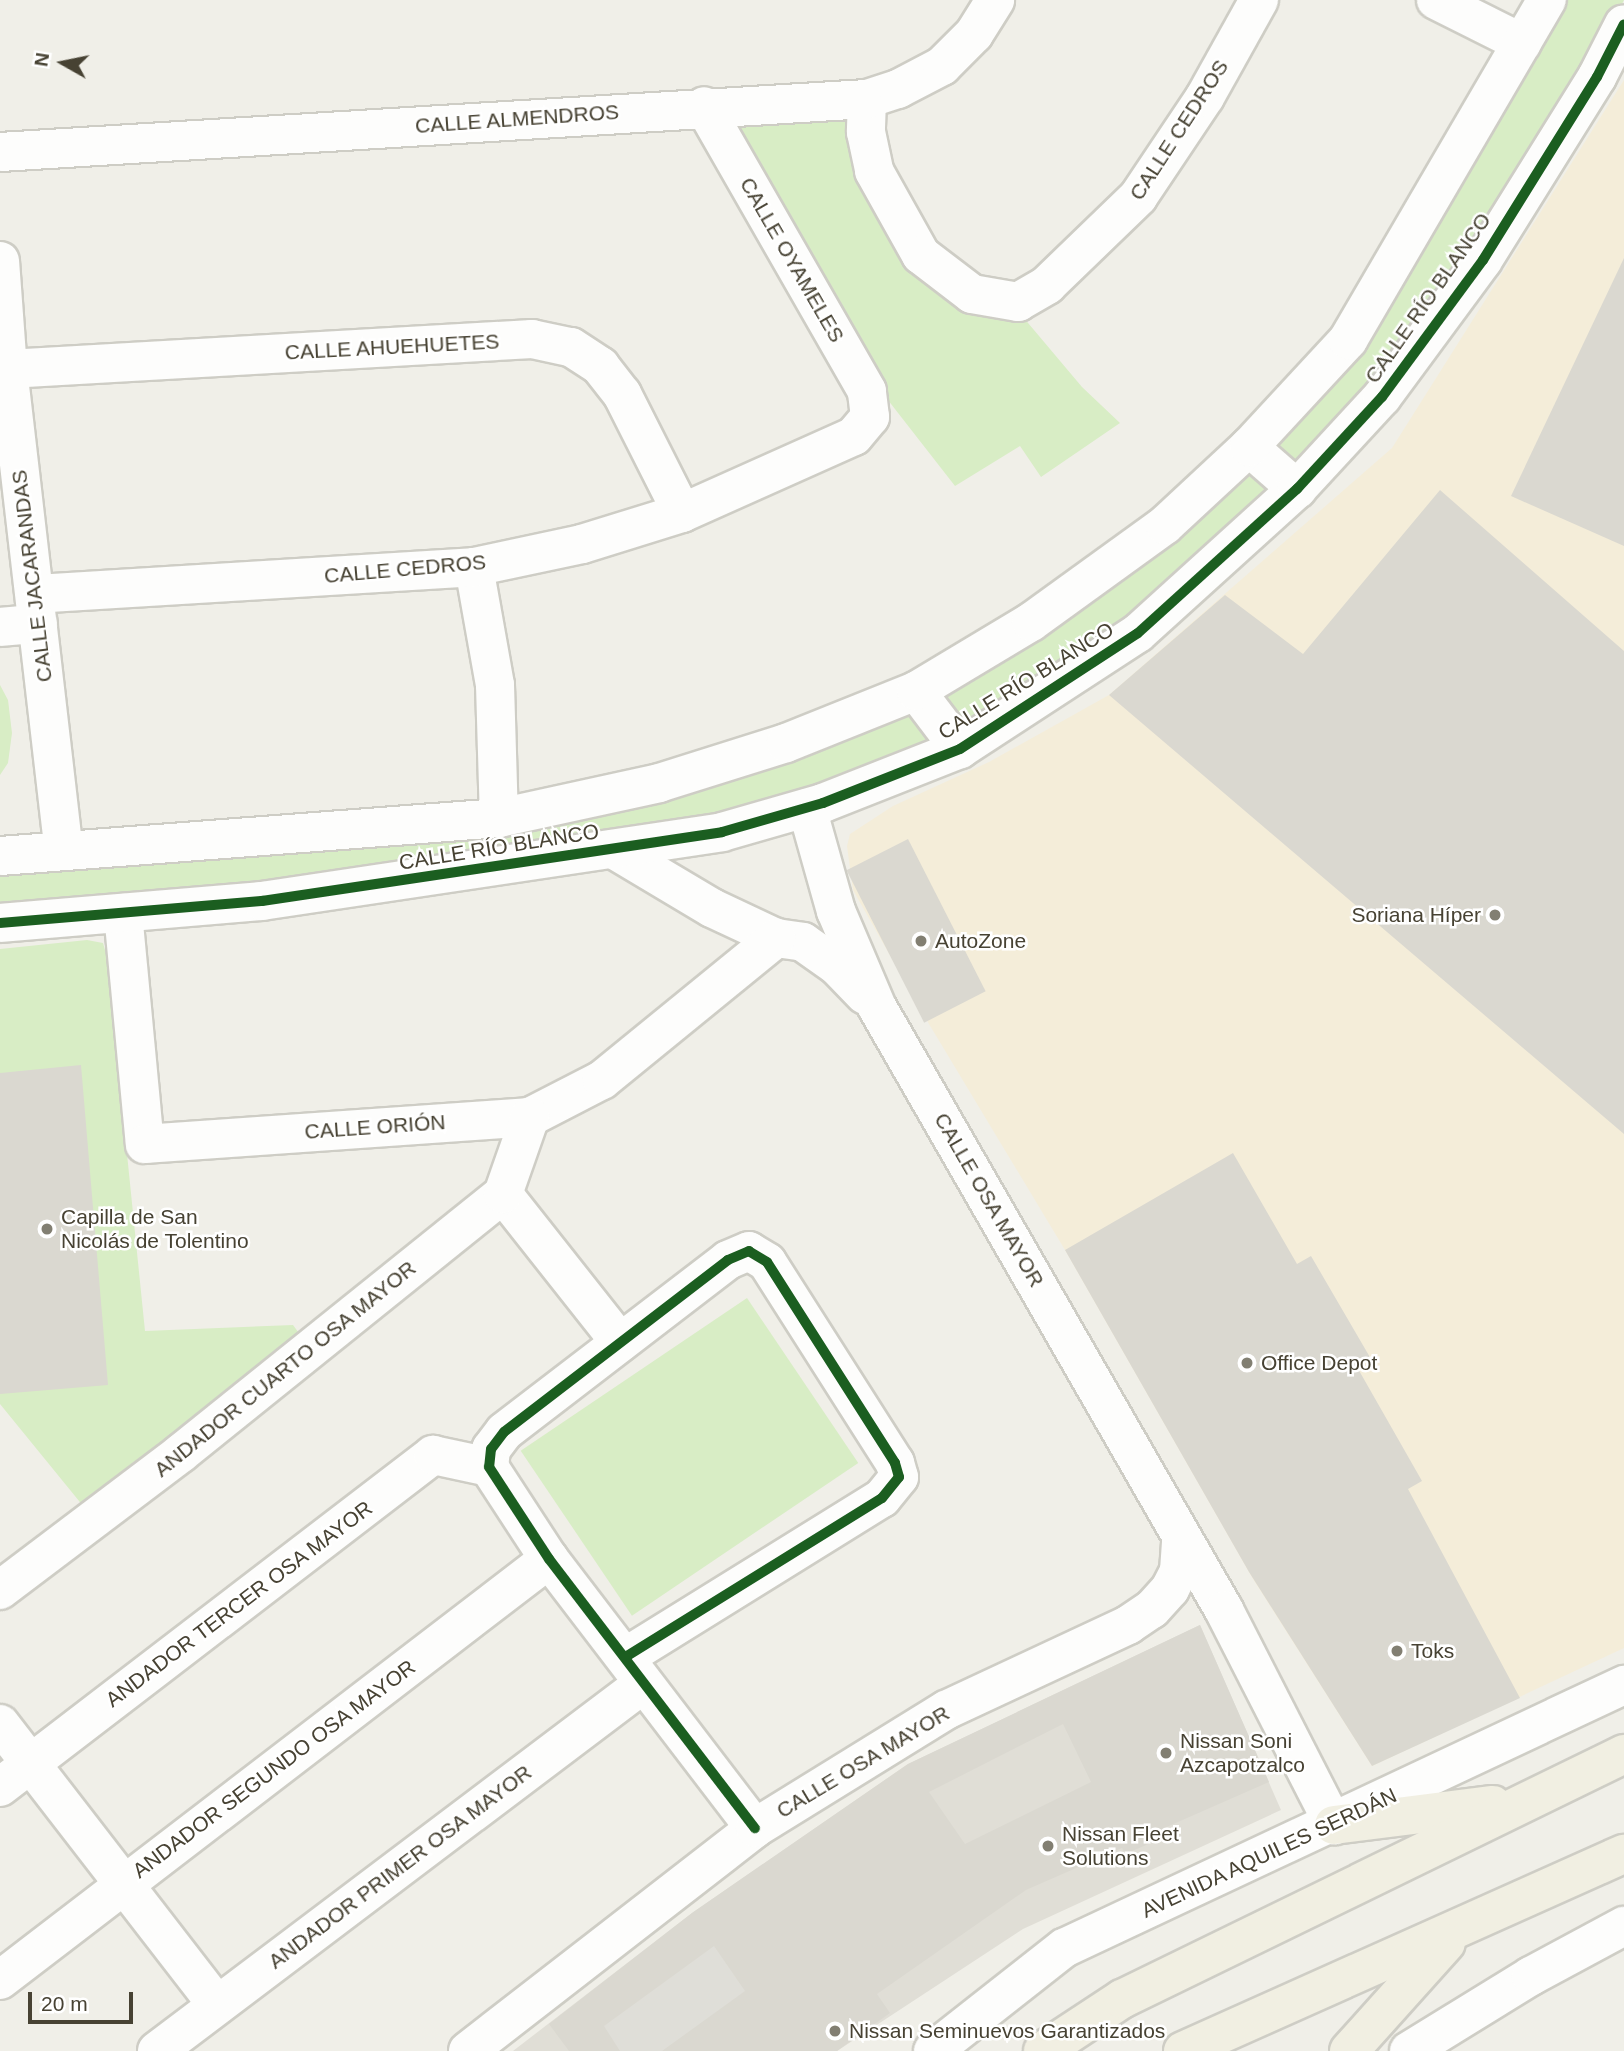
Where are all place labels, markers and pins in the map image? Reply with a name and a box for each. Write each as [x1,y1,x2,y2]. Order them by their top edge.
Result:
place label: Soriana Híper [1351,902,1481,928]
marker: Soriana Híper [1487,907,1503,923]
place label: AutoZone [935,928,1026,954]
marker: AutoZone [913,933,929,949]
place label: Capilla de San Nicolás de Tolentino [61,1204,249,1254]
marker: Capilla de San Nicolás de Tolentino [39,1221,55,1237]
place label: Office Depot [1261,1350,1377,1376]
marker: Office Depot [1239,1355,1255,1371]
place label: Toks [1411,1638,1454,1664]
marker: Toks [1389,1643,1405,1659]
place label: Nissan Soni Azcapotzalco [1180,1728,1305,1778]
marker: Nissan Soni Azcapotzalco [1158,1745,1174,1761]
place label: Nissan Fleet Solutions [1062,1821,1179,1871]
marker: Nissan Fleet Solutions [1040,1838,1056,1854]
place label: Nissan Seminuevos Garantizados [849,2018,1165,2044]
marker: Nissan Seminuevos Garantizados [827,2023,843,2039]

